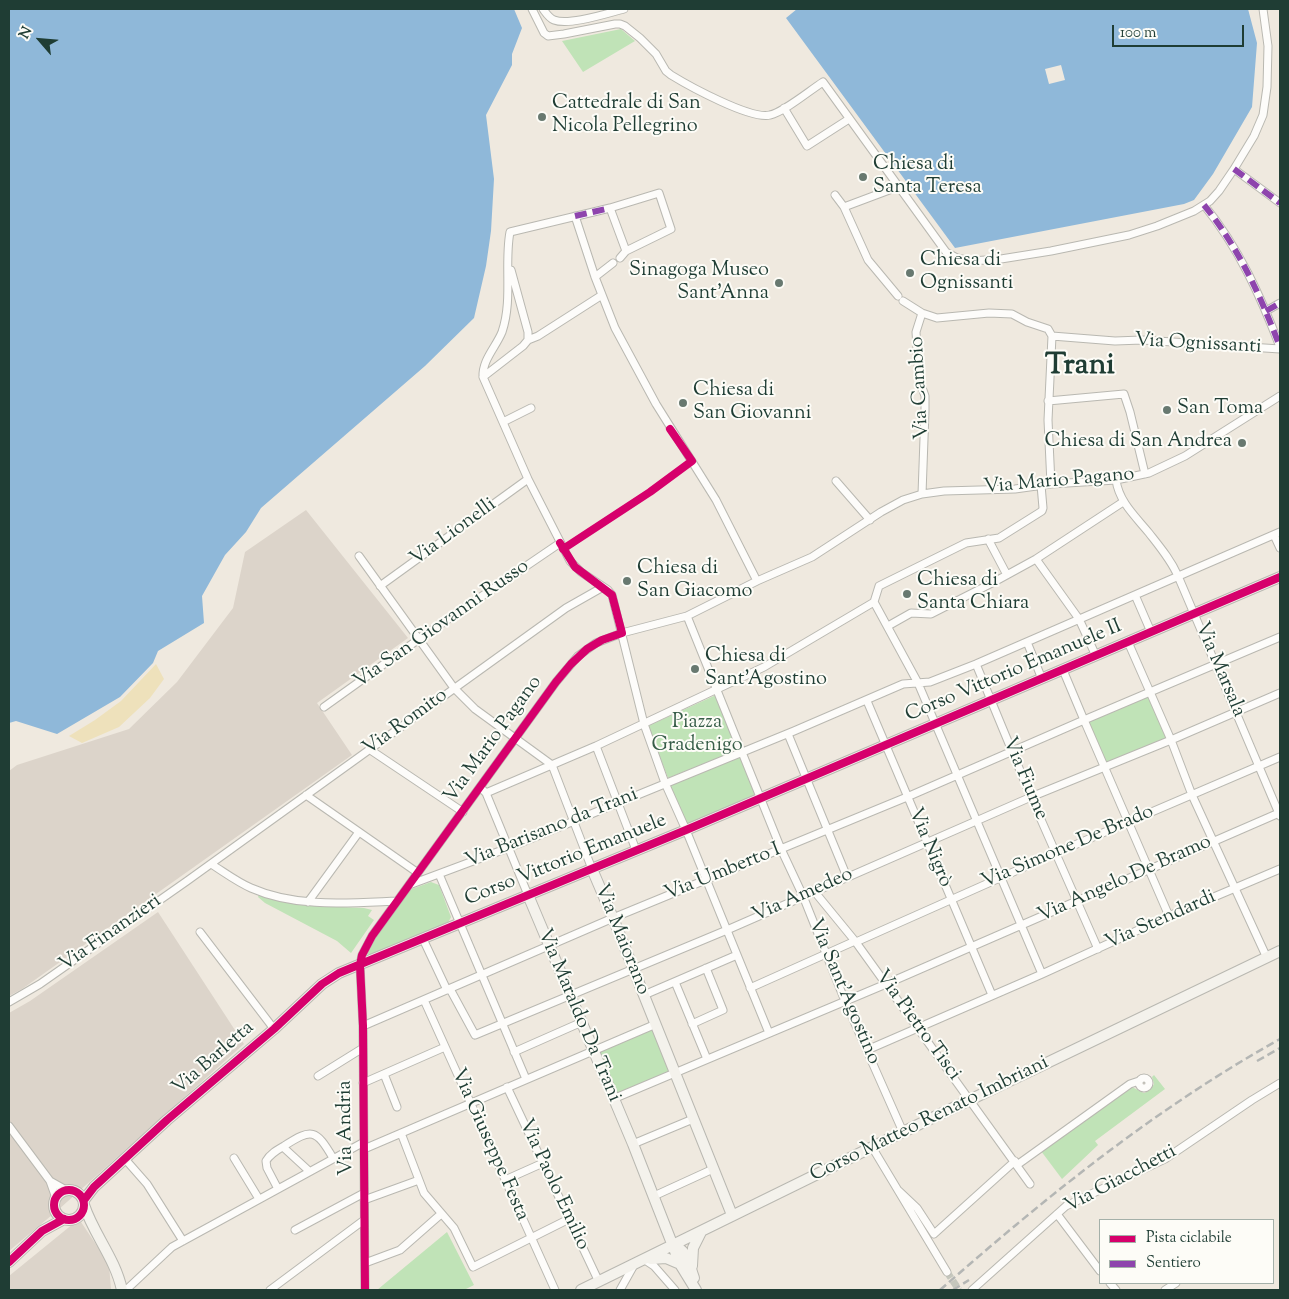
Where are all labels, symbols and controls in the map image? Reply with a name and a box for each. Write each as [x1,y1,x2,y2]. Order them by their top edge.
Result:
north arrow [15,15,65,65]
scale bar [1114,15,1246,47]
text: 100 m [1120,23,1156,44]
text: N [15,24,38,43]
place label: Cattedrale di San Nicola Pellegrino [552,93,701,140]
marker: Cattedrale di San Nicola Pellegrino [536,111,548,123]
place label: Chiesa di Santa Teresa [873,154,982,201]
marker: Chiesa di Santa Teresa [857,171,869,183]
place label: Chiesa di Ognissanti [920,250,1013,297]
place label: Sinagoga Museo Sant'Anna [629,260,769,307]
marker: Chiesa di Ognissanti [904,267,916,279]
marker: Sinagoga Museo Sant'Anna [773,277,785,289]
street label: Via Ognissanti [1134,330,1262,360]
street label: Via Cambio [906,336,936,440]
district label: Trani [1045,350,1115,386]
place label: Chiesa di San Giovanni [693,380,812,427]
marker: Chiesa di San Giovanni [677,397,689,409]
place label: San Toma [1177,398,1263,422]
marker: San Toma [1161,404,1173,416]
place label: Chiesa di San Andrea [1044,431,1232,455]
marker: Chiesa di San Andrea [1236,437,1248,449]
street label: Via Mario Pagano [983,463,1135,501]
street label: Via Lionelli [406,494,502,572]
street label: Via San Giovanni Russo [350,555,534,695]
place label: Chiesa di San Giacomo [637,558,752,605]
place label: Chiesa di Santa Chiara [917,570,1029,617]
marker: Chiesa di San Giacomo [621,575,633,587]
marker: Chiesa di Santa Chiara [901,588,913,600]
street label: Corso Vittorio Emanuele II [902,615,1126,729]
street label: Via Marsala [1188,619,1250,721]
place label: Chiesa di Sant'Agostino [705,646,827,693]
marker: Chiesa di Sant'Agostino [689,663,701,675]
street label: Via Mario Pagano [440,672,548,808]
street label: Via Romito [359,684,453,762]
park label: Piazza Gradenigo [651,712,743,759]
street label: Via Fiume [996,734,1052,824]
street label: Via Barisano da Trani [462,783,642,875]
street label: Via Simone De Brado [978,801,1158,895]
street label: Via Nigrò [902,805,956,891]
street label: Corso Vittorio Emanuele [462,810,670,912]
street label: Via Angelo De Bramo [1034,831,1216,929]
street label: Via Umberto I [661,839,785,907]
street label: Via Amedeo [749,863,857,929]
street label: Via Maiorano [588,881,654,999]
street label: Via Stendardi [1102,886,1220,956]
street label: Via Finanzieri [55,890,167,978]
street label: Via Sant'Agostino [801,915,885,1069]
street label: Via Maraldo Da Trani [531,926,625,1106]
street label: Via Pietro Tisci [869,966,965,1086]
street label: Via Barletta [168,1017,260,1101]
street label: Corso Matteo Renato Imbriani [807,1052,1053,1188]
street label: Via Giuseppe Festa [445,1065,533,1225]
street label: Via Andria [334,1080,360,1176]
street label: Via Paolo Emilio [512,1116,594,1254]
street label: Via Giacchetti [1061,1140,1181,1220]
legend [1099,1219,1274,1284]
text: Pista ciclabile [1146,1228,1232,1249]
text: Sentiero [1146,1253,1201,1274]

